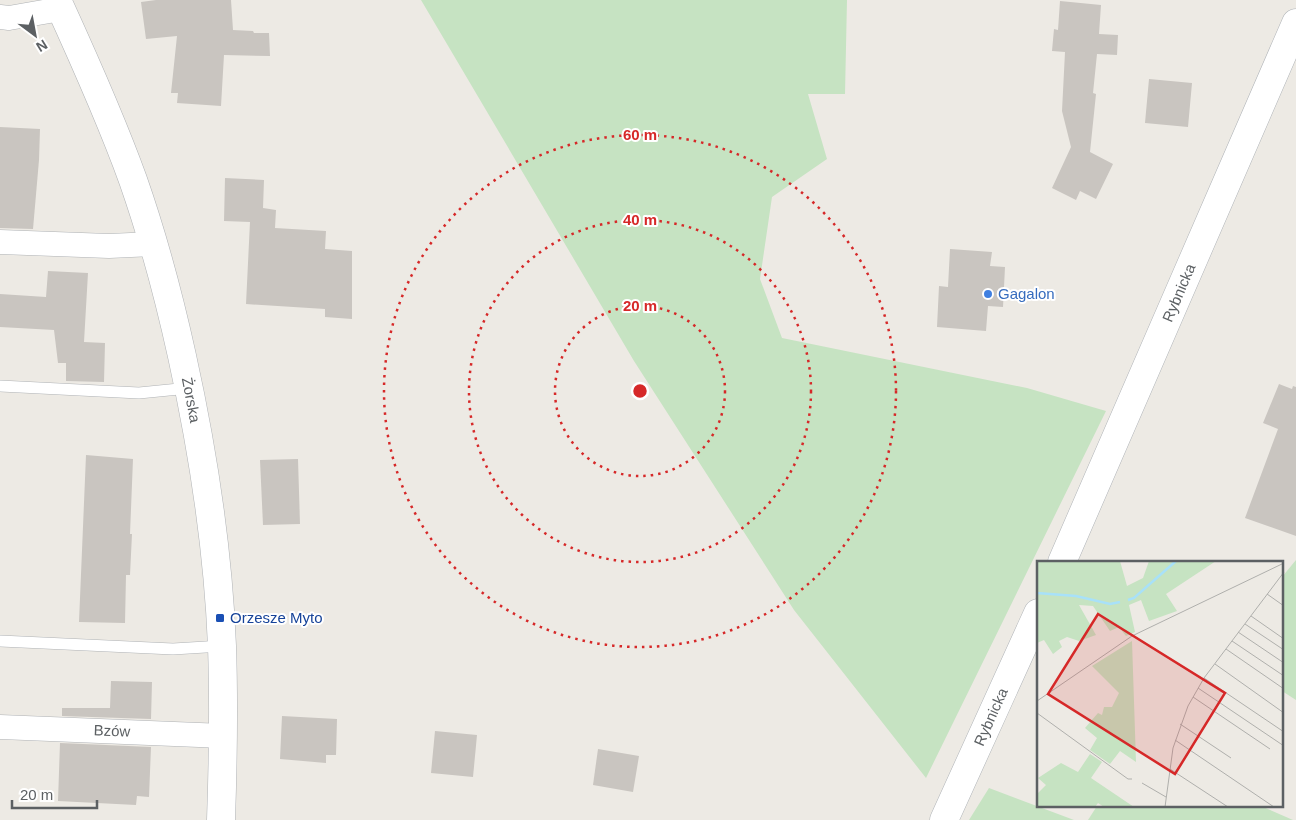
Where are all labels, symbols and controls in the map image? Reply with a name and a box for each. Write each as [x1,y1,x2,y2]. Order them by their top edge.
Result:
north arrow [10,10,60,60]
text: N [33,37,50,55]
text: 60 m [623,126,657,143]
text: 40 m [623,211,657,228]
street label: Rybnicka [1159,260,1199,325]
place label: Gagalon [998,285,1055,302]
marker: Gagalon [982,288,994,300]
text: 20 m [623,297,657,314]
street label: Żorska [179,376,204,425]
centre of rings [631,382,649,400]
inset map [1037,561,1284,808]
place label: Orzesze Myto [230,609,323,626]
marker: Orzesze Myto [214,612,226,624]
street label: Rybnicka [970,685,1011,748]
street label: Bzów [93,721,131,740]
scale bar [12,778,98,810]
text: 20 m [20,786,53,803]

